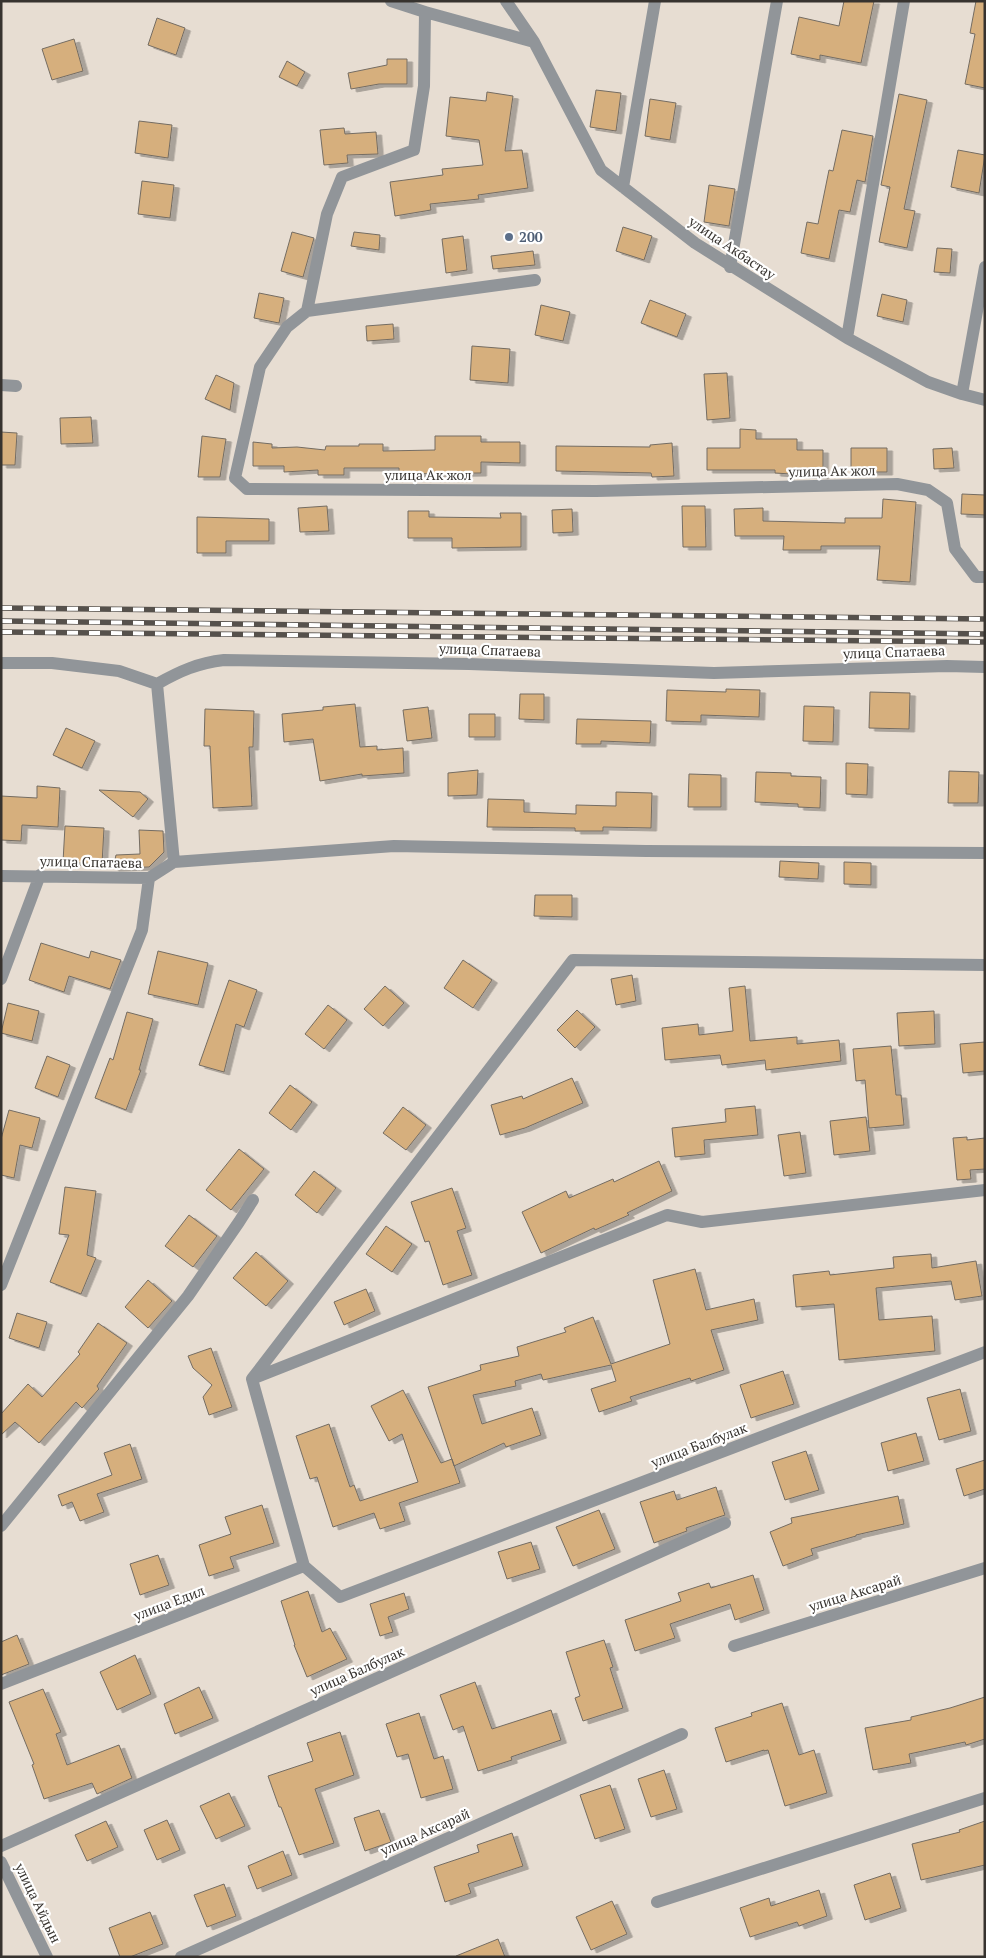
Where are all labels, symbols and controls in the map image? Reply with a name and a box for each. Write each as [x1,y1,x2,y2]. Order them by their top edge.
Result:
street label: улица Акбастау [684,211,780,284]
place label: 200 [519,227,543,246]
marker: 200 [503,231,515,243]
street label: улица Ак жол [787,460,876,481]
street label: улица Ак жол [383,465,472,484]
street label: улица Спатаева [438,638,541,661]
street label: улица Спатаева [842,640,945,663]
street label: улица Спатаева [39,851,142,872]
street label: улица Балбулак [647,1417,750,1472]
street label: улица Аксарай [805,1569,904,1616]
street label: улица Едил [130,1580,207,1625]
street label: улица Балбулак [306,1641,407,1700]
street label: улица Аксарай [376,1803,473,1860]
street label: улица Айдын [10,1859,66,1946]

